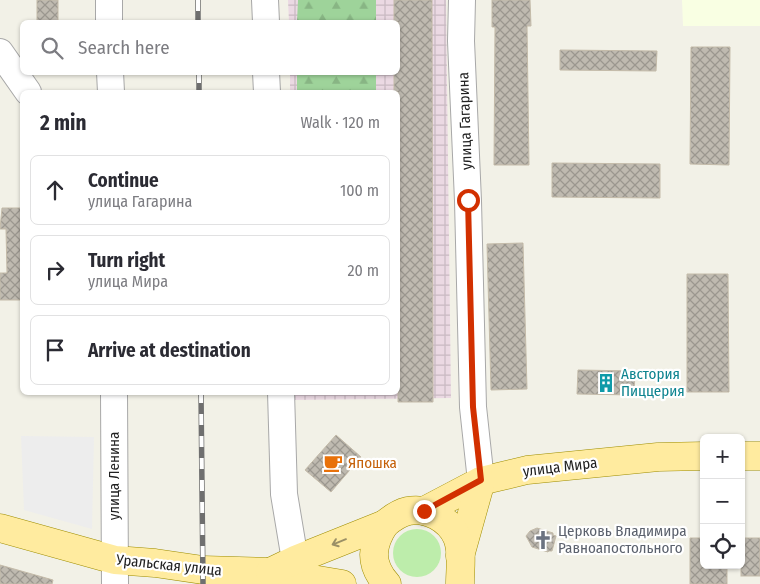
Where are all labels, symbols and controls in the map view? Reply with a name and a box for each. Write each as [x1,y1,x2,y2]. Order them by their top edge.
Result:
search box [20,20,400,75]
icon: search [38,34,66,62]
text: Search here [78,36,170,59]
street label: улица Гагарина [454,72,476,170]
text: 2 min [40,110,87,136]
text: Walk · 120 m [301,113,380,132]
text: Continue [88,169,159,192]
icon: ahead [41,176,69,204]
text: 100 m [340,181,379,200]
route start [457,189,480,212]
text: улица Гагарина [88,192,192,211]
text: Turn right [88,249,165,272]
icon: right [41,256,69,284]
text: 20 m [348,261,379,280]
text: улица Мира [88,272,168,291]
icon: arrive [41,336,69,364]
text: Arrive at destination [88,339,251,362]
place label: Австория Пиццерия [621,365,685,400]
building icon: Австория Пиццерия [595,372,617,394]
street label: улица Ленина [105,432,123,520]
map controls [700,434,745,569]
button: + [700,434,745,479]
cafe icon: Япошка [322,452,344,474]
street label: улица Мира [522,453,598,481]
place label: Япошка [348,454,397,472]
button: − [700,479,745,524]
route end [413,500,436,523]
place label: Церковь Владимира Равноапостольного [558,522,687,557]
button: locate [700,524,745,569]
church icon: Церковь Владимира Равноапостольного [532,529,554,551]
one-way arrow [332,538,347,548]
street label: Уральская улица [114,550,223,580]

